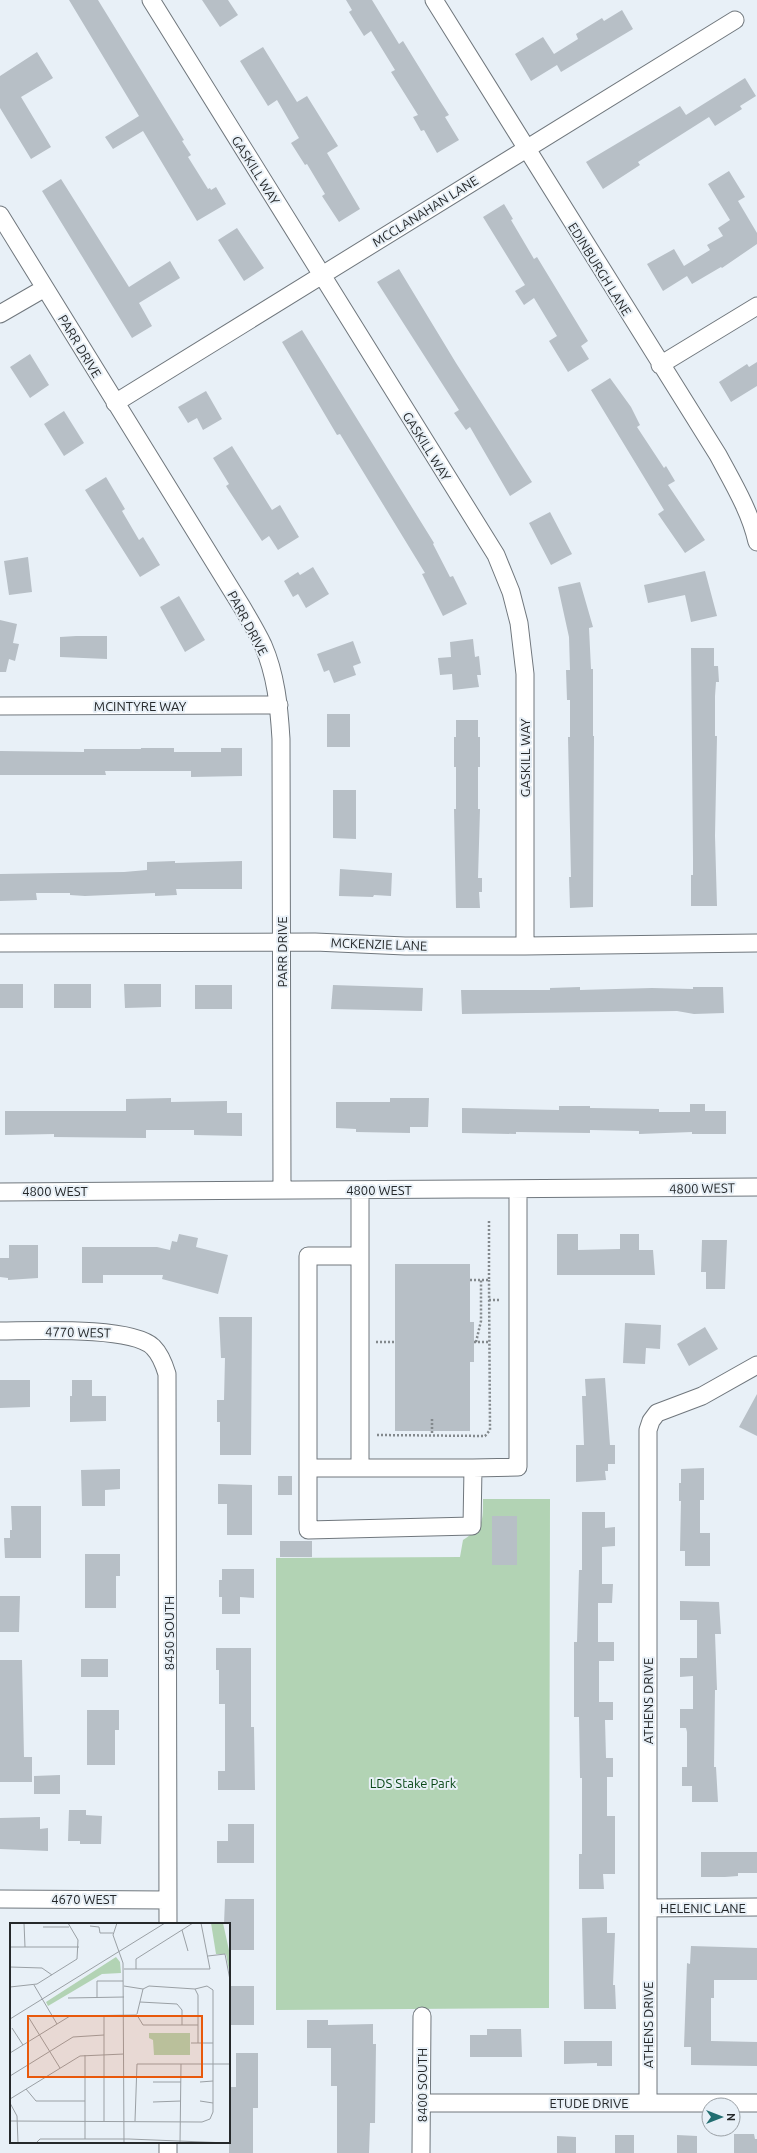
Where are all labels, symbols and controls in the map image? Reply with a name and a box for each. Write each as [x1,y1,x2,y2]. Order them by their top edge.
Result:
street label: GASKILL WAY [229,133,283,207]
street label: MCCLANAHAN LANE [370,173,480,249]
street label: EDINBURGH LANE [566,220,634,318]
street label: PARR DRIVE [56,312,104,380]
street label: GASKILL WAY [400,409,454,483]
street label: PARR DRIVE [225,588,271,658]
street label: MCINTYRE WAY [94,699,187,713]
street label: GASKILL WAY [518,718,532,797]
street label: PARR DRIVE [275,916,289,988]
street label: MCKENZIE LANE [330,935,428,953]
street label: 4800 WEST [669,1180,735,1196]
street label: 4800 WEST [346,1183,412,1197]
street label: 4800 WEST [22,1184,88,1198]
street label: 4770 WEST [45,1324,111,1340]
street label: 8450 SOUTH [162,1596,176,1670]
street label: ATHENS DRIVE [641,1658,655,1744]
park label: LDS Stake Park [370,1776,457,1790]
street label: 4670 WEST [51,1892,117,1906]
street label: HELENIC LANE [660,1901,746,1915]
inset map [10,1923,230,2143]
street label: ATHENS DRIVE [641,1982,655,2068]
street label: 8400 SOUTH [415,2048,429,2122]
street label: ETUDE DRIVE [549,2096,629,2110]
north arrow [701,2097,741,2137]
text: N [725,2113,737,2121]

